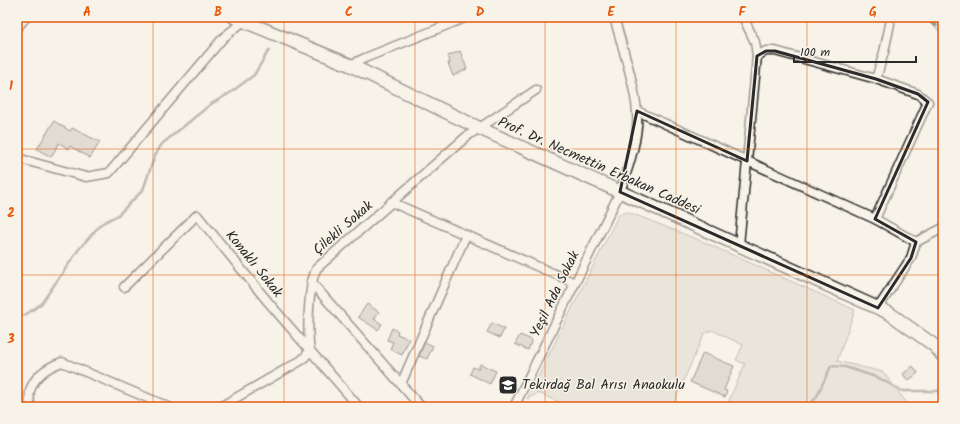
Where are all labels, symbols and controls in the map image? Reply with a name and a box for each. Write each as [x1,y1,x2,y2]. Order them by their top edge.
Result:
text: A [83,2,91,23]
text: B [214,2,222,23]
text: C [345,2,353,23]
text: D [476,2,485,23]
text: E [607,2,615,23]
text: F [738,2,746,23]
text: G [869,2,877,23]
scale bar [794,38,916,64]
text: 100 m [800,43,831,62]
text: 1 [9,76,13,97]
street label: Prof. Dr. Necmettin Erbakan Caddesi [494,111,704,221]
street label: Çilekli Sokak [308,195,378,261]
text: 2 [7,203,15,224]
street label: Konaklı Sokak [220,225,288,303]
street label: Yeşil Ada Sokak [525,247,586,341]
text: 3 [6,329,15,350]
school or university icon: Tekirdağ Bal Arısı Anaokulu [497,374,519,396]
place label: Tekirdağ Bal Arısı Anaokulu [522,374,685,396]

